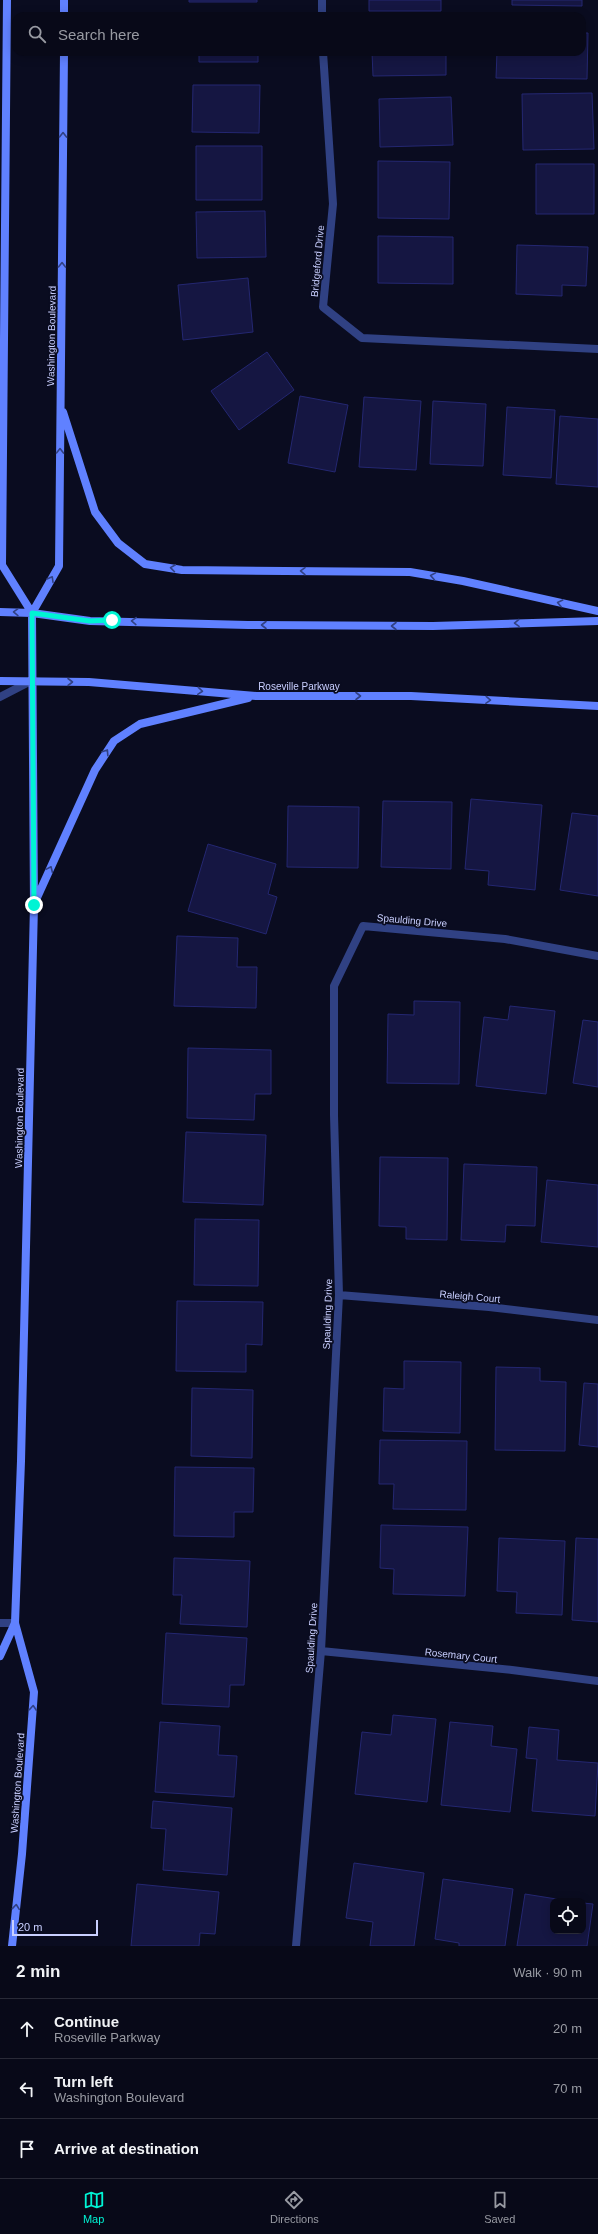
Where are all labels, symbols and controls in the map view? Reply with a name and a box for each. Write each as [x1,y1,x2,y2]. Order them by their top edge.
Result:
search box [12,12,586,56]
icon: search [26,23,48,45]
text: Search here [58,26,140,43]
one-way arrow [59,132,67,138]
street label: Bridgeford Drive [309,224,326,298]
one-way arrow [58,262,66,268]
street label: Washington Boulevard [45,286,58,386]
one-way arrow [56,448,64,454]
one-way arrow [170,564,176,573]
one-way arrow [300,567,306,575]
one-way arrow [430,572,436,581]
one-way arrow [47,576,54,583]
one-way arrow [557,599,563,607]
one-way arrow [13,608,19,617]
route start [103,611,121,629]
one-way arrow [131,617,137,625]
one-way arrow [514,619,520,628]
one-way arrow [261,621,267,629]
one-way arrow [391,622,397,630]
one-way arrow [67,678,73,686]
street label: Roseville Parkway [258,681,340,692]
one-way arrow [197,686,203,695]
one-way arrow [355,692,361,700]
one-way arrow [485,696,491,704]
one-way arrow [101,750,108,757]
one-way arrow [45,866,53,874]
route end [25,896,43,914]
street label: Spaulding Drive [376,912,448,929]
street label: Washington Boulevard [13,1068,26,1168]
street label: Spaulding Drive [321,1278,334,1349]
street label: Raleigh Court [439,1288,501,1305]
street label: Spaulding Drive [304,1602,319,1674]
street label: Rosemary Court [424,1646,498,1665]
one-way arrow [29,1705,38,1711]
street label: Washington Boulevard [9,1733,26,1833]
map controls [550,1898,586,1934]
button: locate [550,1898,586,1934]
one-way arrow [11,1904,20,1910]
scale bar [12,1918,98,1937]
text: 20 m [18,1921,42,1933]
text: 2 min [16,1962,60,1981]
text: Walk · 90 m [513,1965,582,1980]
text: Continue [54,2013,119,2030]
icon: ahead [16,2018,38,2040]
text: 20 m [553,2021,582,2036]
text: Roseville Parkway [54,2030,160,2045]
text: Turn left [54,2073,113,2090]
icon: left [16,2078,38,2100]
text: 70 m [553,2081,582,2096]
text: Washington Boulevard [54,2090,184,2105]
icon: arrive [16,2138,38,2160]
text: Arrive at destination [54,2140,199,2157]
tab: Map [83,2189,105,2225]
tab: Directions [270,2189,319,2225]
tab: Saved [484,2189,515,2225]

